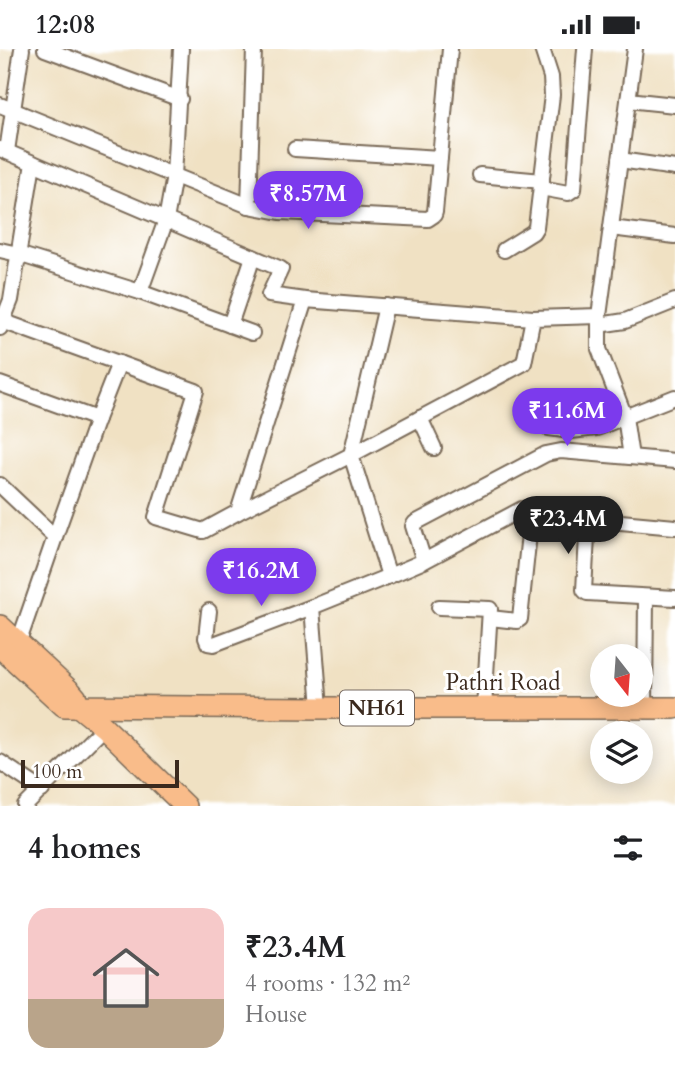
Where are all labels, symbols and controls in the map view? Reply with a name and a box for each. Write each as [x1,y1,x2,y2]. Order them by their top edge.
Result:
text: 12:08 [35,7,96,42]
pin: ₹8.57M [251,171,365,231]
text: ₹8.57M [269,178,347,209]
pin: ₹11.6M [510,389,624,448]
text: ₹11.6M [528,395,606,426]
pin: ₹23.4M [511,497,625,556]
text: ₹23.4M [529,503,607,534]
pin: ₹16.2M [204,549,318,608]
text: ₹16.2M [222,555,300,586]
north arrow [590,644,653,707]
map controls [590,644,653,784]
street label: Pathri Road [445,667,561,698]
road number: NH61 [340,691,414,725]
button: layers [590,721,653,784]
scale bar [21,757,178,789]
text: 100 m [32,759,82,785]
text: 4 homes [28,828,141,869]
icon: filters [609,829,647,867]
text: ₹23.4M [245,927,346,968]
icon: home [84,936,168,1020]
text: 4 rooms · 132 m² [245,968,410,999]
text: House [245,999,307,1030]

